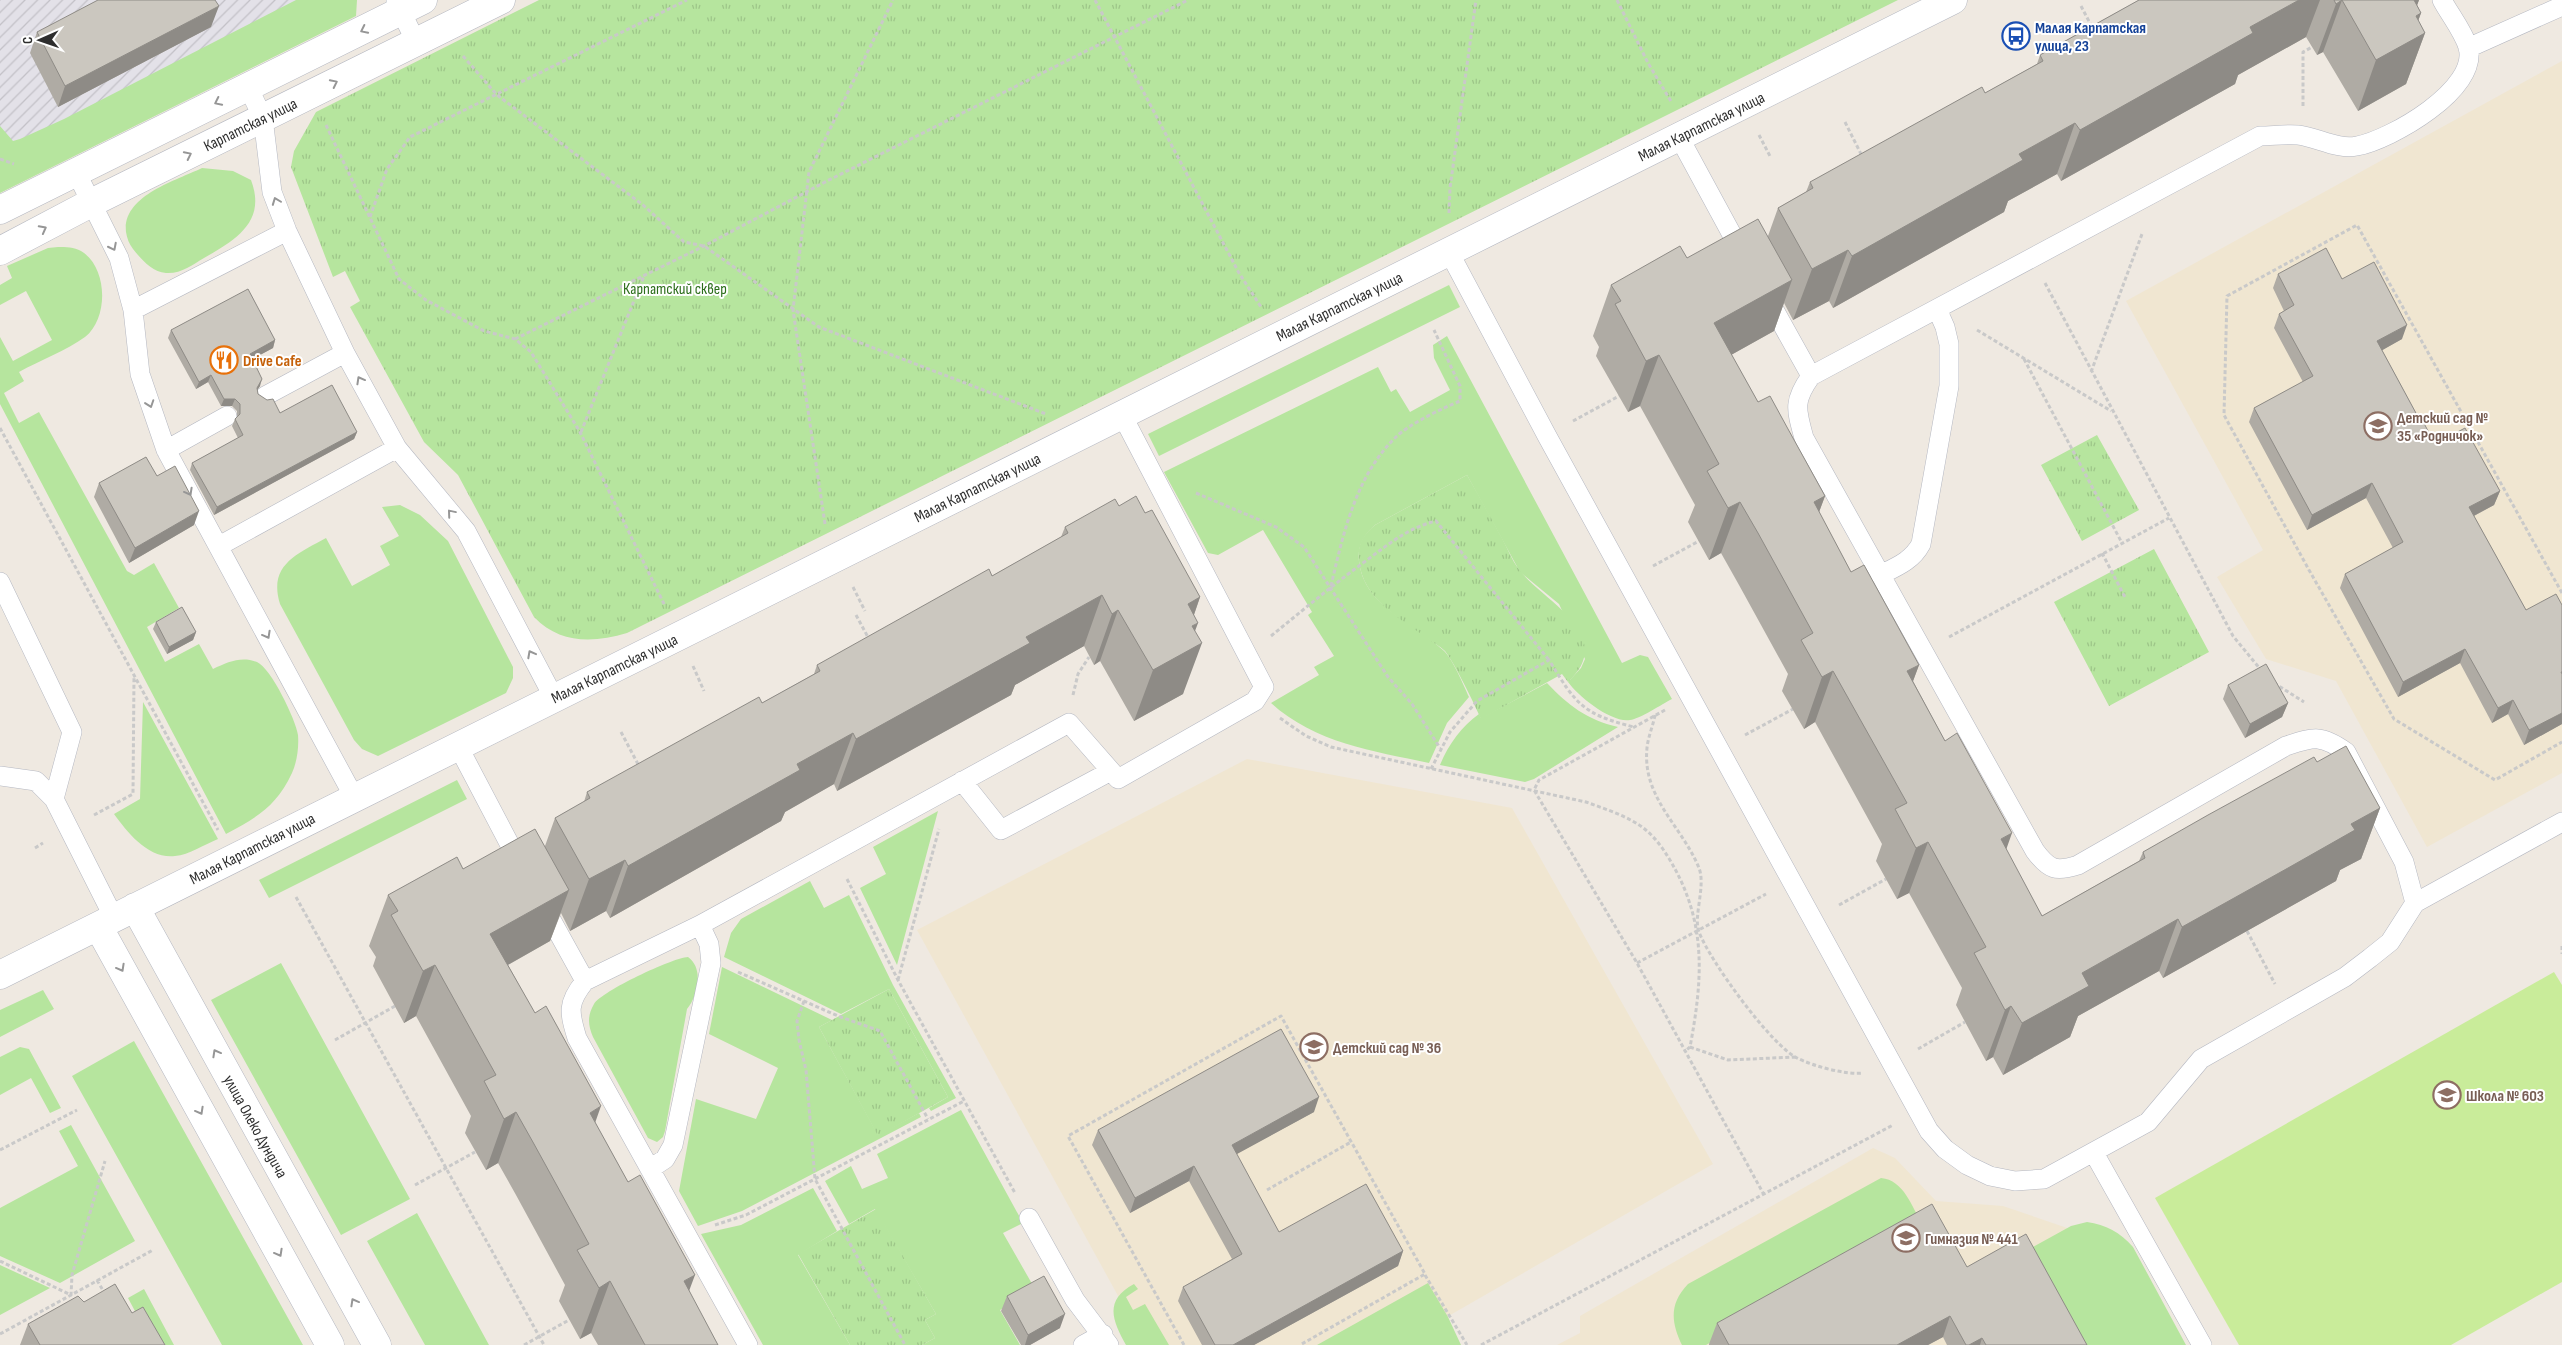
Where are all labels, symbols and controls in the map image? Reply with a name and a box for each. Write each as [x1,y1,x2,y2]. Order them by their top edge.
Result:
north arrow [15,15,65,65]
place label: Малая Карпатская улица, 23 [2035,19,2146,56]
bus stop icon: Малая Карпатская улица, 23 [2001,21,2031,51]
one-way arrow [360,24,369,34]
text: С [19,37,36,44]
one-way arrow [328,79,337,89]
street label: Малая Карпатская улица [1635,88,1768,166]
street label: Карпатская улица [201,94,301,156]
one-way arrow [214,96,223,106]
one-way arrow [183,151,192,161]
one-way arrow [272,197,282,206]
one-way arrow [38,225,47,235]
one-way arrow [107,241,117,250]
street label: Малая Карпатская улица [1273,268,1406,346]
park label: Карпатский сквер [623,280,727,299]
restaurant icon: Drive Cafe [209,345,239,375]
place label: Drive Cafe [243,352,302,371]
one-way arrow [356,376,366,385]
one-way arrow [144,399,154,408]
place label: Детский сад № 35 «Родничок» [2397,409,2488,446]
school or university icon: Детский сад № 35 «Родничок» [2363,411,2393,441]
street label: Малая Карпатская улица [911,449,1044,527]
one-way arrow [183,487,193,496]
one-way arrow [448,510,457,519]
one-way arrow [261,630,271,639]
street label: Малая Карпатская улица [548,630,681,708]
one-way arrow [527,651,537,660]
street label: Малая Карпатская улица [187,809,319,889]
one-way arrow [115,963,125,972]
school or university icon: Детский сад № 36 [1299,1032,1329,1062]
place label: Детский сад № 36 [1333,1039,1441,1058]
one-way arrow [212,1049,222,1058]
street label: улица Олеко Дундича [219,1072,291,1182]
school or university icon: Школа № 603 [2432,1080,2462,1110]
place label: Школа № 603 [2466,1087,2544,1106]
one-way arrow [194,1105,204,1114]
school or university icon: Гимназия № 441 [1891,1223,1921,1253]
place label: Гимназия № 441 [1925,1230,2018,1249]
one-way arrow [272,1248,282,1257]
one-way arrow [350,1299,360,1308]

